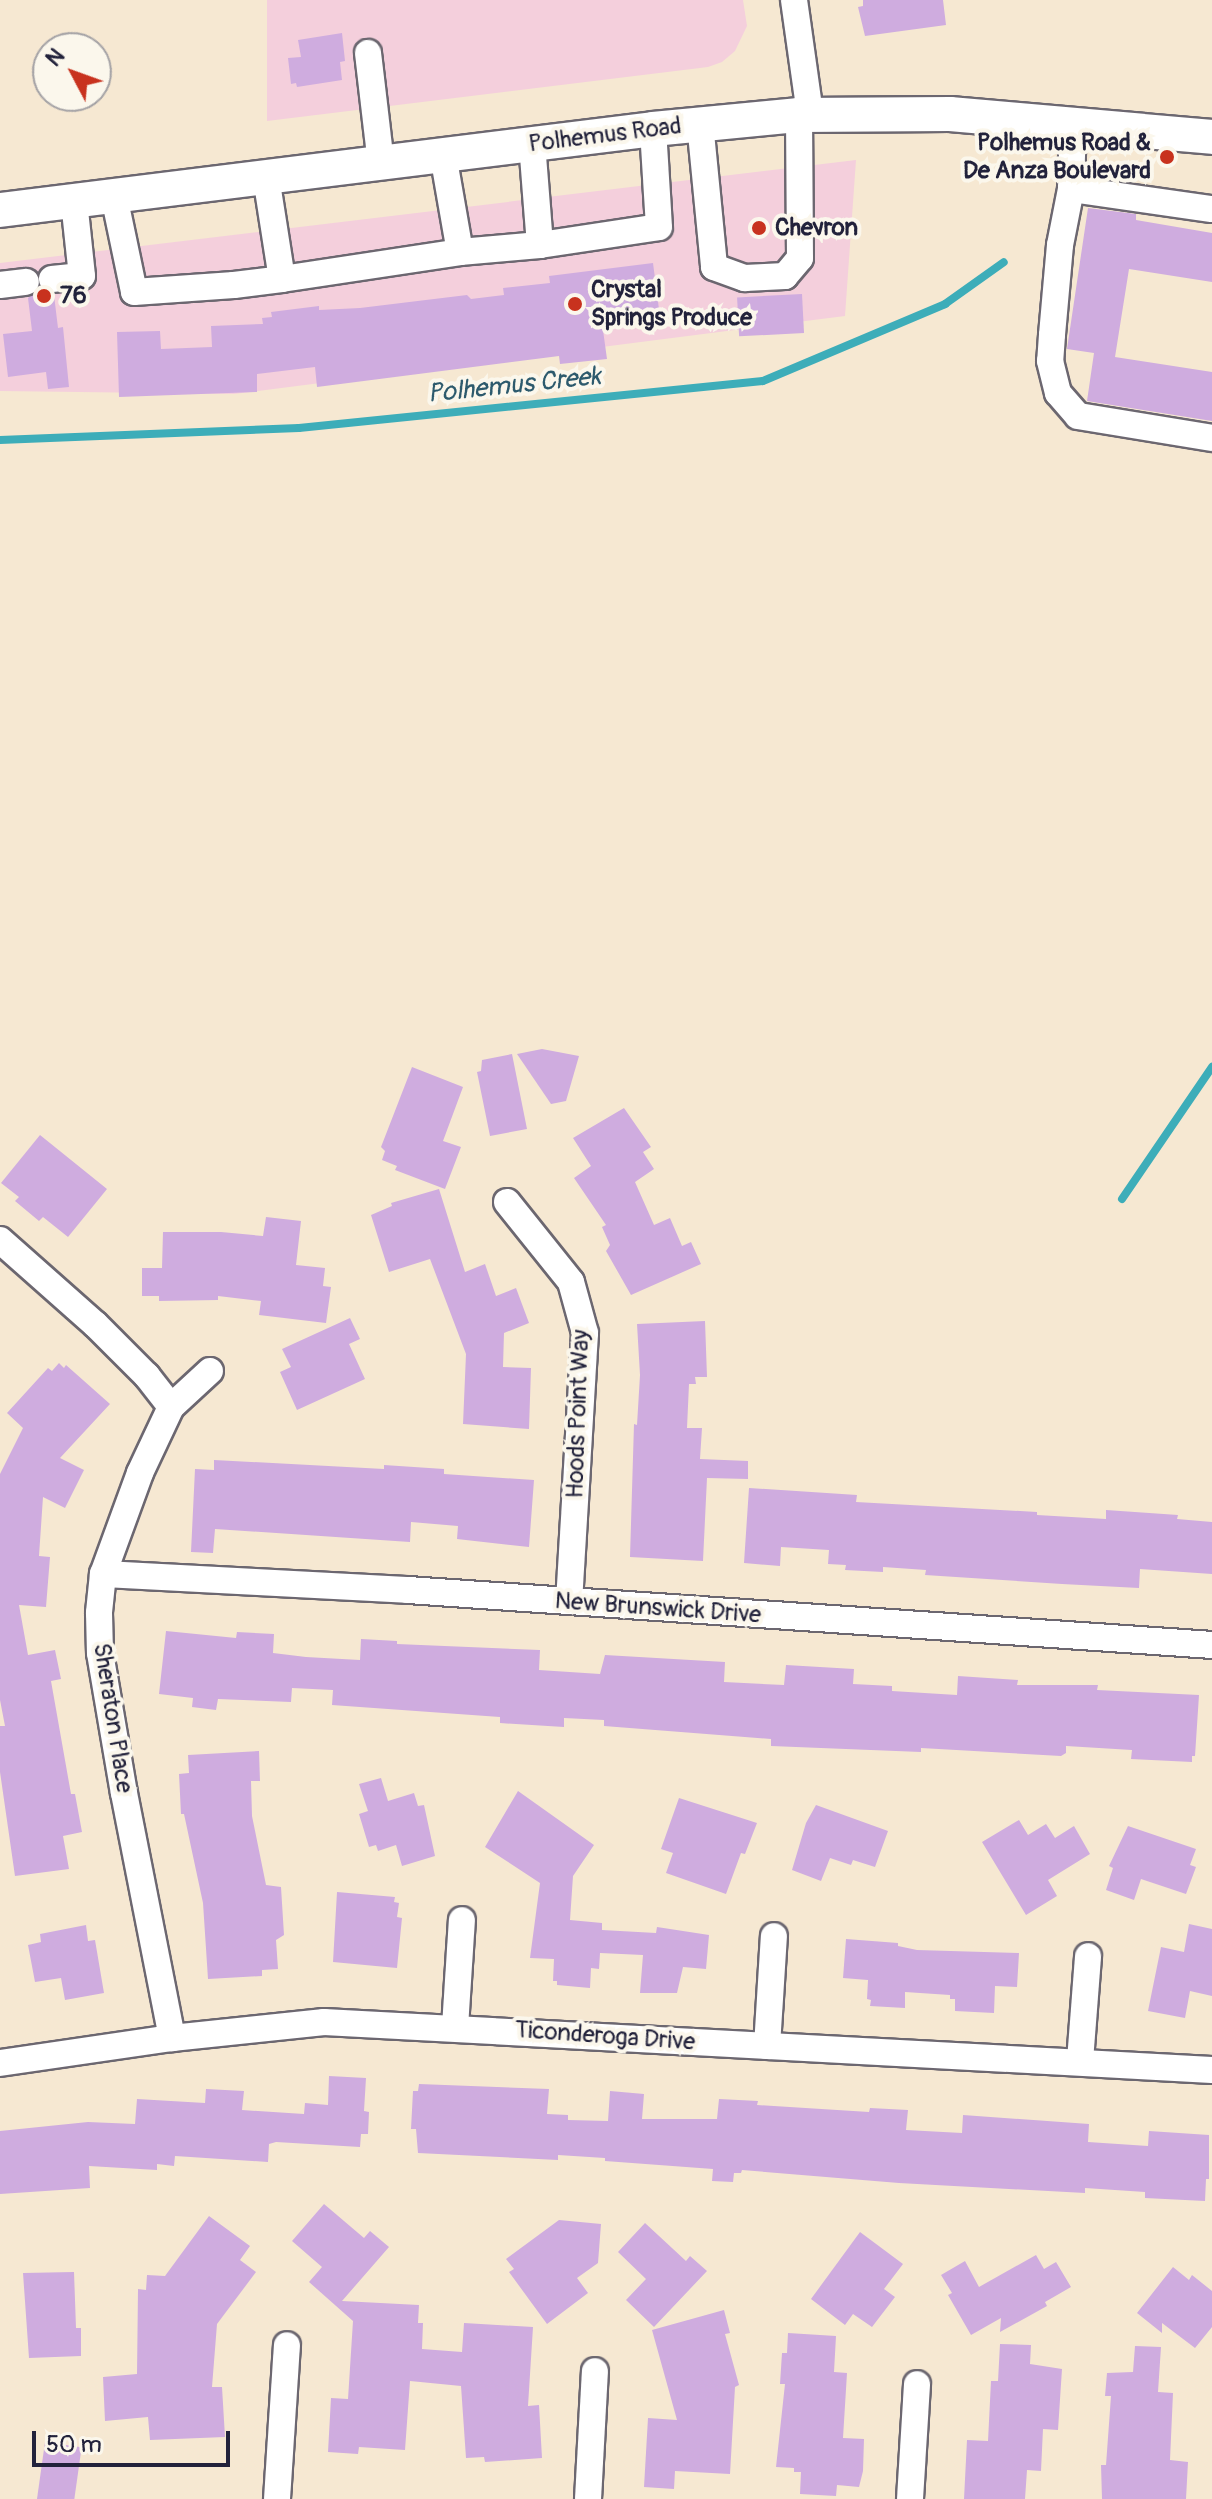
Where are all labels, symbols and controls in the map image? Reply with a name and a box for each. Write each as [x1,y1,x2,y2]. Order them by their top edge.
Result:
north arrow [32,32,112,112]
text: N [40,43,71,72]
street label: Polhemus Road [527,111,683,159]
place label: Polhemus Road & De Anza Boulevard [963,129,1151,185]
marker: Polhemus Road & De Anza Boulevard [1158,148,1176,166]
place label: Chevron [775,214,858,242]
marker: Chevron [750,219,768,237]
place label: Crystal Springs Produce [591,276,752,332]
place label: 76 [60,282,87,310]
marker: 76 [35,287,53,305]
marker: Crystal Springs Produce [566,295,584,313]
water label: Polhemus Creek [426,361,602,411]
street label: Hoods Point Way [561,1329,595,1499]
street label: New Brunswick Drive [554,1586,762,1630]
street label: Sheraton Place [87,1641,139,1795]
street label: Ticonderoga Drive [514,2015,696,2057]
scale bar [36,2415,234,2465]
text: 50 m [46,2430,102,2459]

